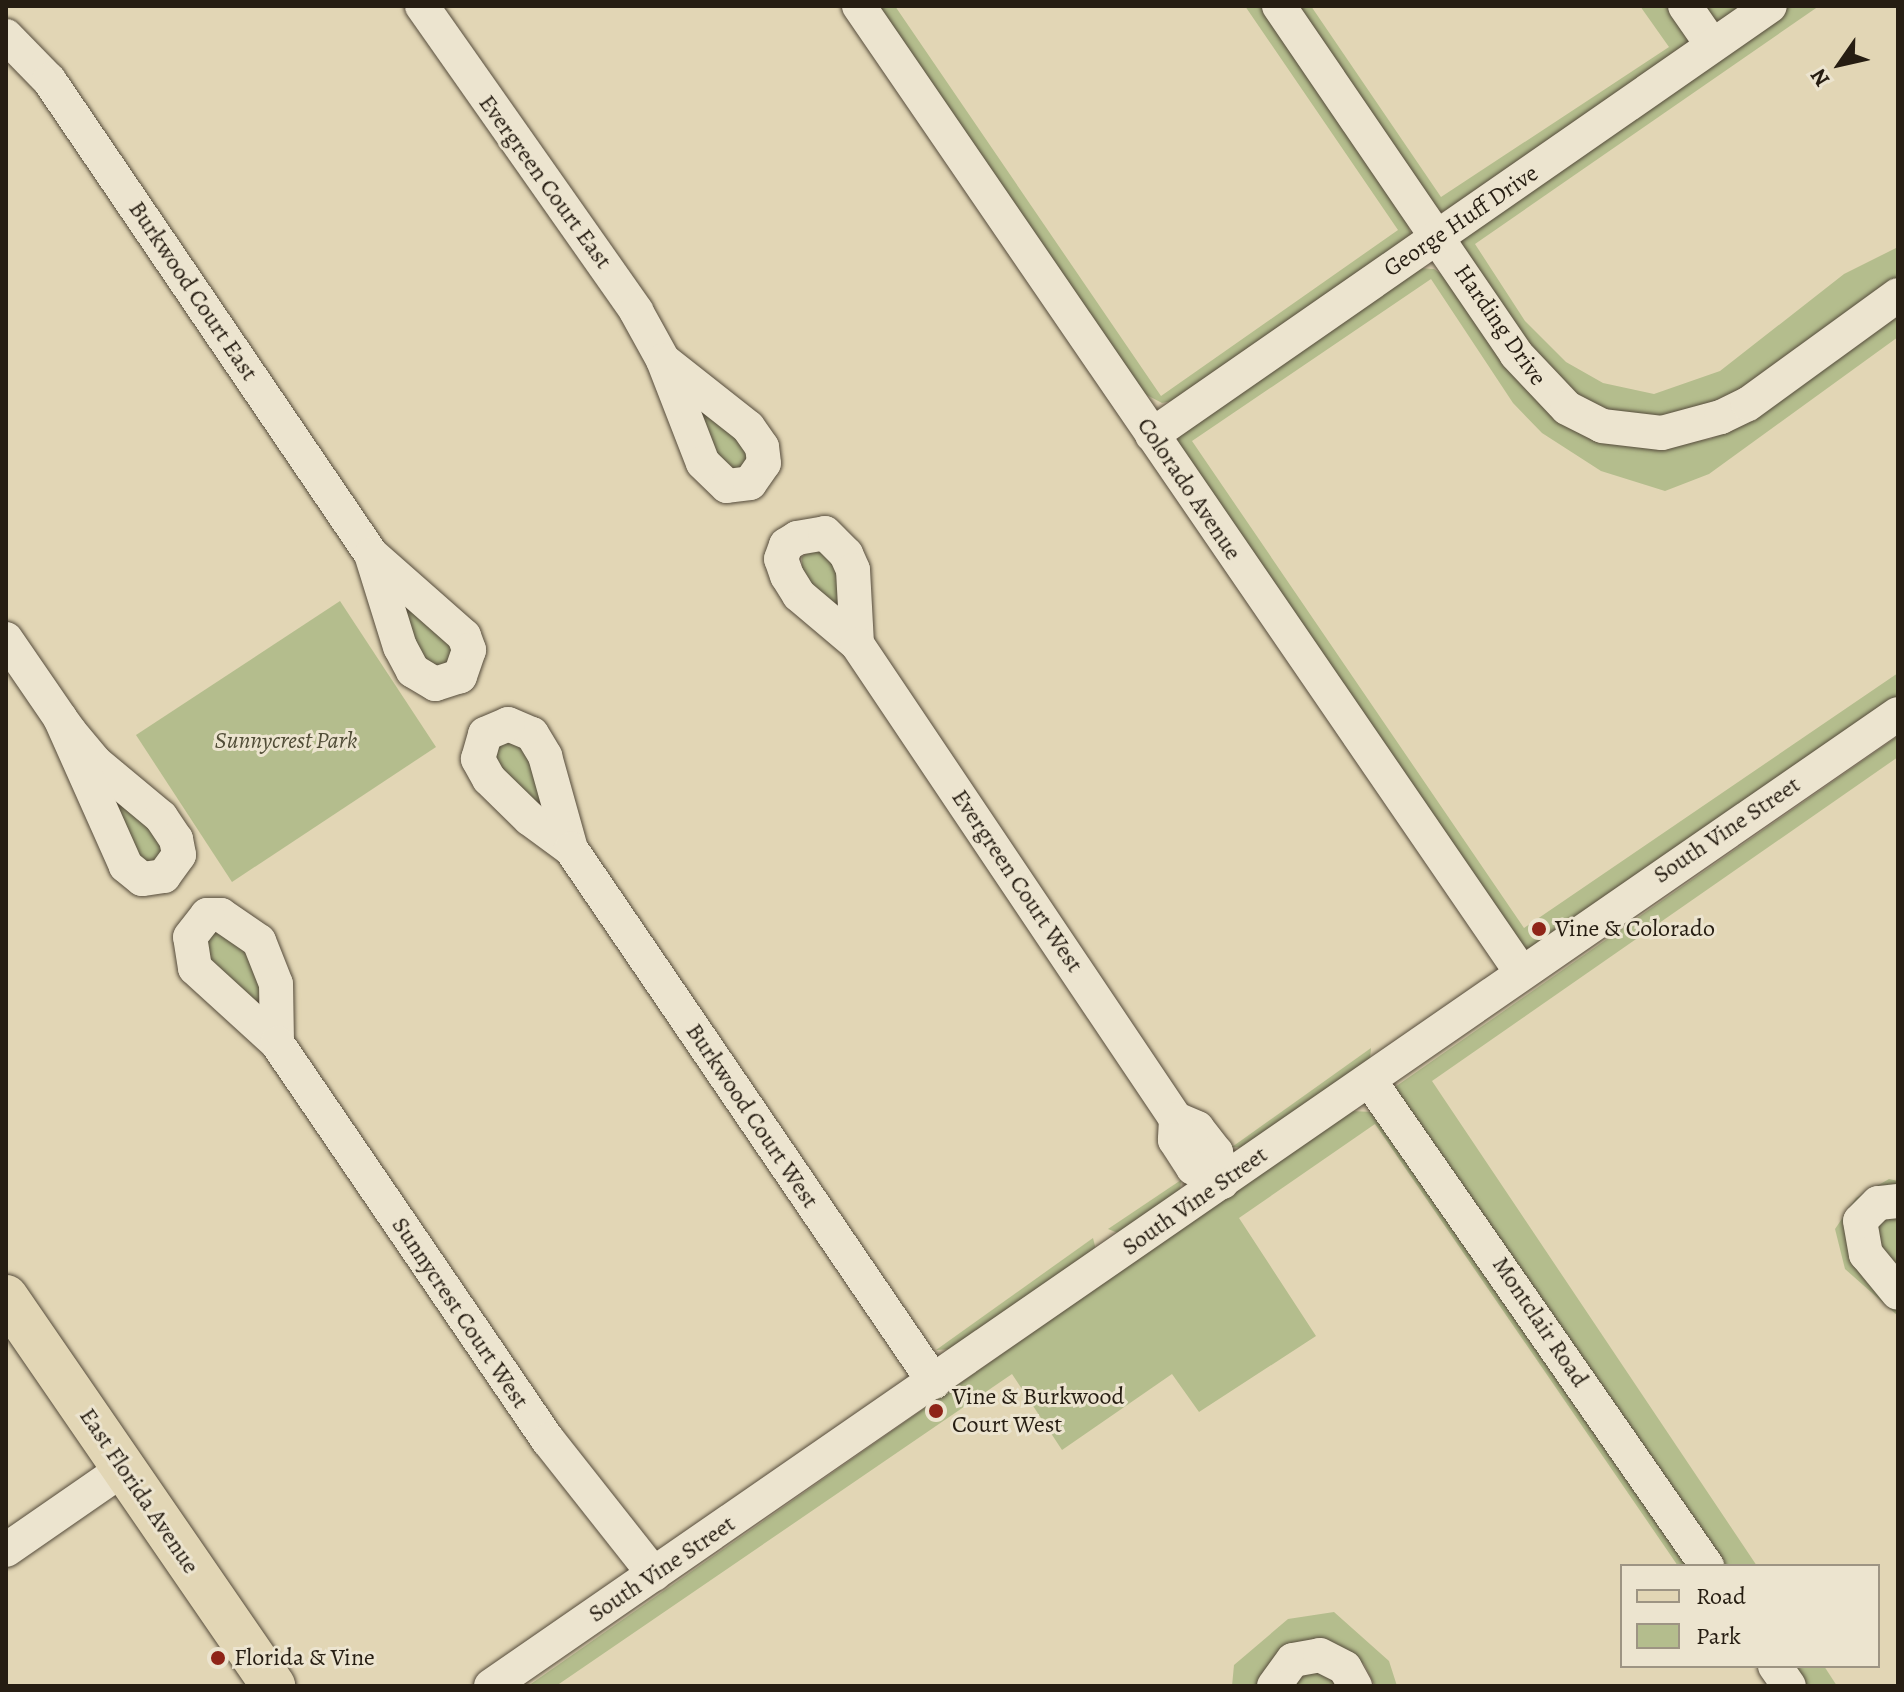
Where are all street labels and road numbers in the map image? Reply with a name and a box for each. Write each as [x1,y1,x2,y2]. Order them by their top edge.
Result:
street label: Evergreen Court East [472,89,618,275]
street label: George Huff Drive [1378,159,1544,283]
street label: Burkwood Court East [122,196,264,386]
street label: Harding Drive [1448,259,1552,391]
street label: Colorado Avenue [1131,412,1247,566]
street label: South Vine Street [1648,770,1806,890]
street label: Evergreen Court West [945,784,1089,978]
street label: Burkwood Court West [679,1018,825,1214]
street label: South Vine Street [1117,1140,1273,1262]
street label: Sunnycrest Court West [385,1212,535,1414]
street label: Montclair Road [1486,1251,1594,1393]
street label: East Florida Avenue [73,1403,205,1579]
street label: South Vine Street [583,1509,741,1629]

